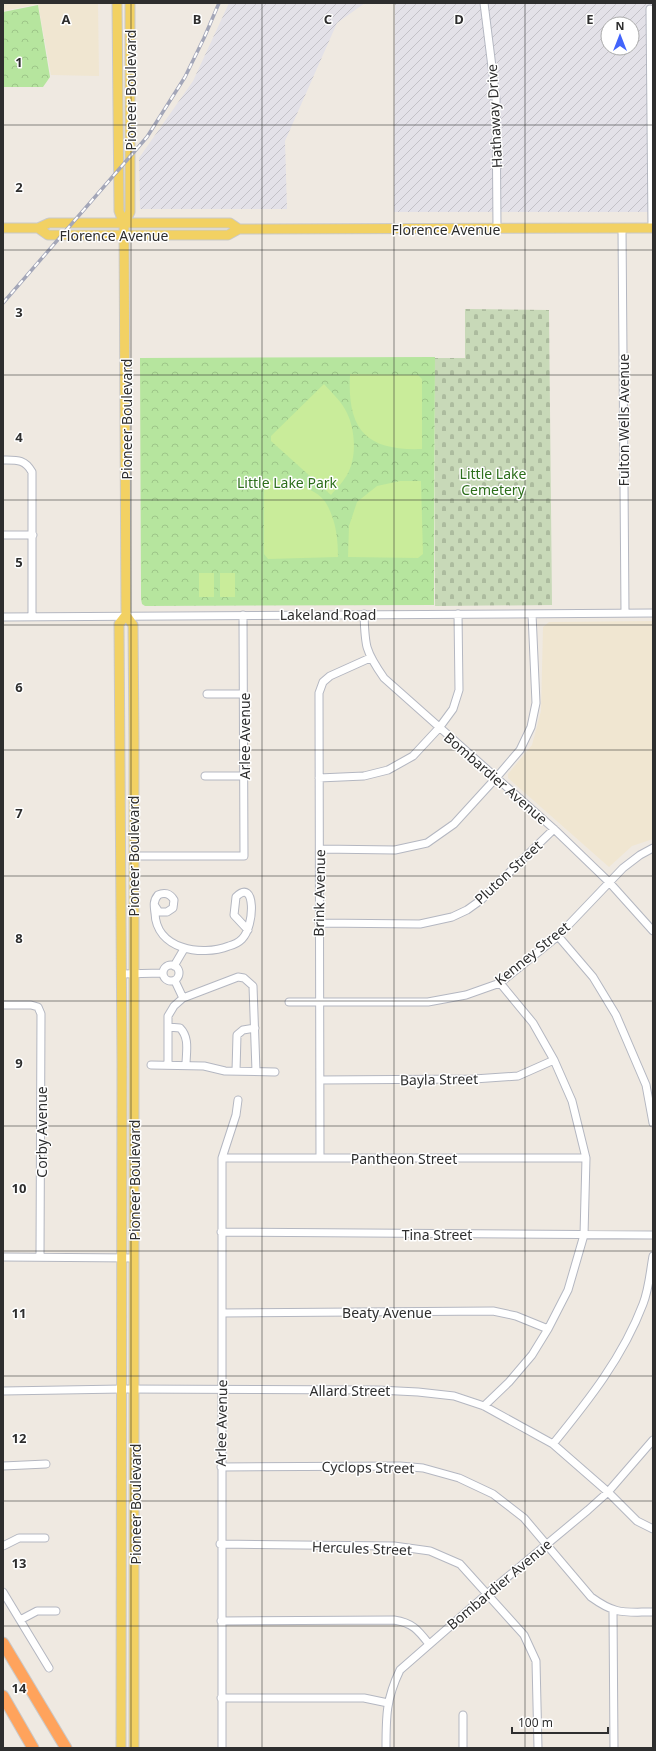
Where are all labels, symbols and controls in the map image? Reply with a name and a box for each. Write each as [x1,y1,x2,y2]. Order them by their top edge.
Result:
text: A [62,10,71,28]
text: B [193,10,201,28]
text: C [324,10,332,28]
text: D [454,10,464,28]
text: E [586,10,594,28]
north arrow [600,16,640,56]
text: N [616,18,624,33]
street label: Pioneer Boulevard [121,30,140,150]
text: 1 [15,53,23,71]
street label: Hathaway Drive [482,63,506,168]
text: 2 [15,178,23,196]
street label: Florence Avenue [392,220,501,239]
street label: Florence Avenue [60,226,169,245]
text: 3 [15,303,23,321]
street label: Fulton Wells Avenue [614,354,633,486]
street label: Pioneer Boulevard [117,359,136,479]
text: 4 [15,428,23,446]
park label: Little Lake Cemetery [460,464,526,499]
park label: Little Lake Park [237,473,338,492]
text: 5 [15,553,23,571]
street label: Lakeland Road [280,605,376,624]
text: 6 [15,678,23,696]
street label: Arlee Avenue [235,692,254,779]
street label: Bombardier Avenue [440,728,552,828]
street label: Pioneer Boulevard [124,796,143,916]
text: 7 [15,804,23,822]
street label: Pluton Street [470,836,546,908]
street label: Brink Avenue [309,849,329,937]
street label: Kenney Street [491,917,573,989]
text: 8 [15,929,23,947]
text: 9 [15,1054,23,1072]
street label: Bayla Street [400,1069,478,1089]
street label: Corby Avenue [32,1086,51,1178]
street label: Pioneer Boulevard [125,1120,144,1240]
street label: Pantheon Street [351,1149,457,1168]
text: 10 [12,1179,26,1197]
street label: Tina Street [402,1225,472,1244]
street label: Beaty Avenue [342,1303,432,1322]
text: 11 [12,1304,26,1322]
street label: Arlee Avenue [211,1379,231,1467]
street label: Allard Street [310,1381,390,1400]
text: 12 [12,1429,26,1447]
street label: Pioneer Boulevard [126,1444,145,1564]
street label: Cyclops Street [321,1457,415,1477]
street label: Bombardier Avenue [443,1534,555,1633]
street label: Hercules Street [312,1537,412,1559]
text: 13 [12,1554,26,1572]
text: 14 [12,1679,27,1697]
scale bar [512,1709,608,1735]
text: 100 m [518,1714,553,1731]

